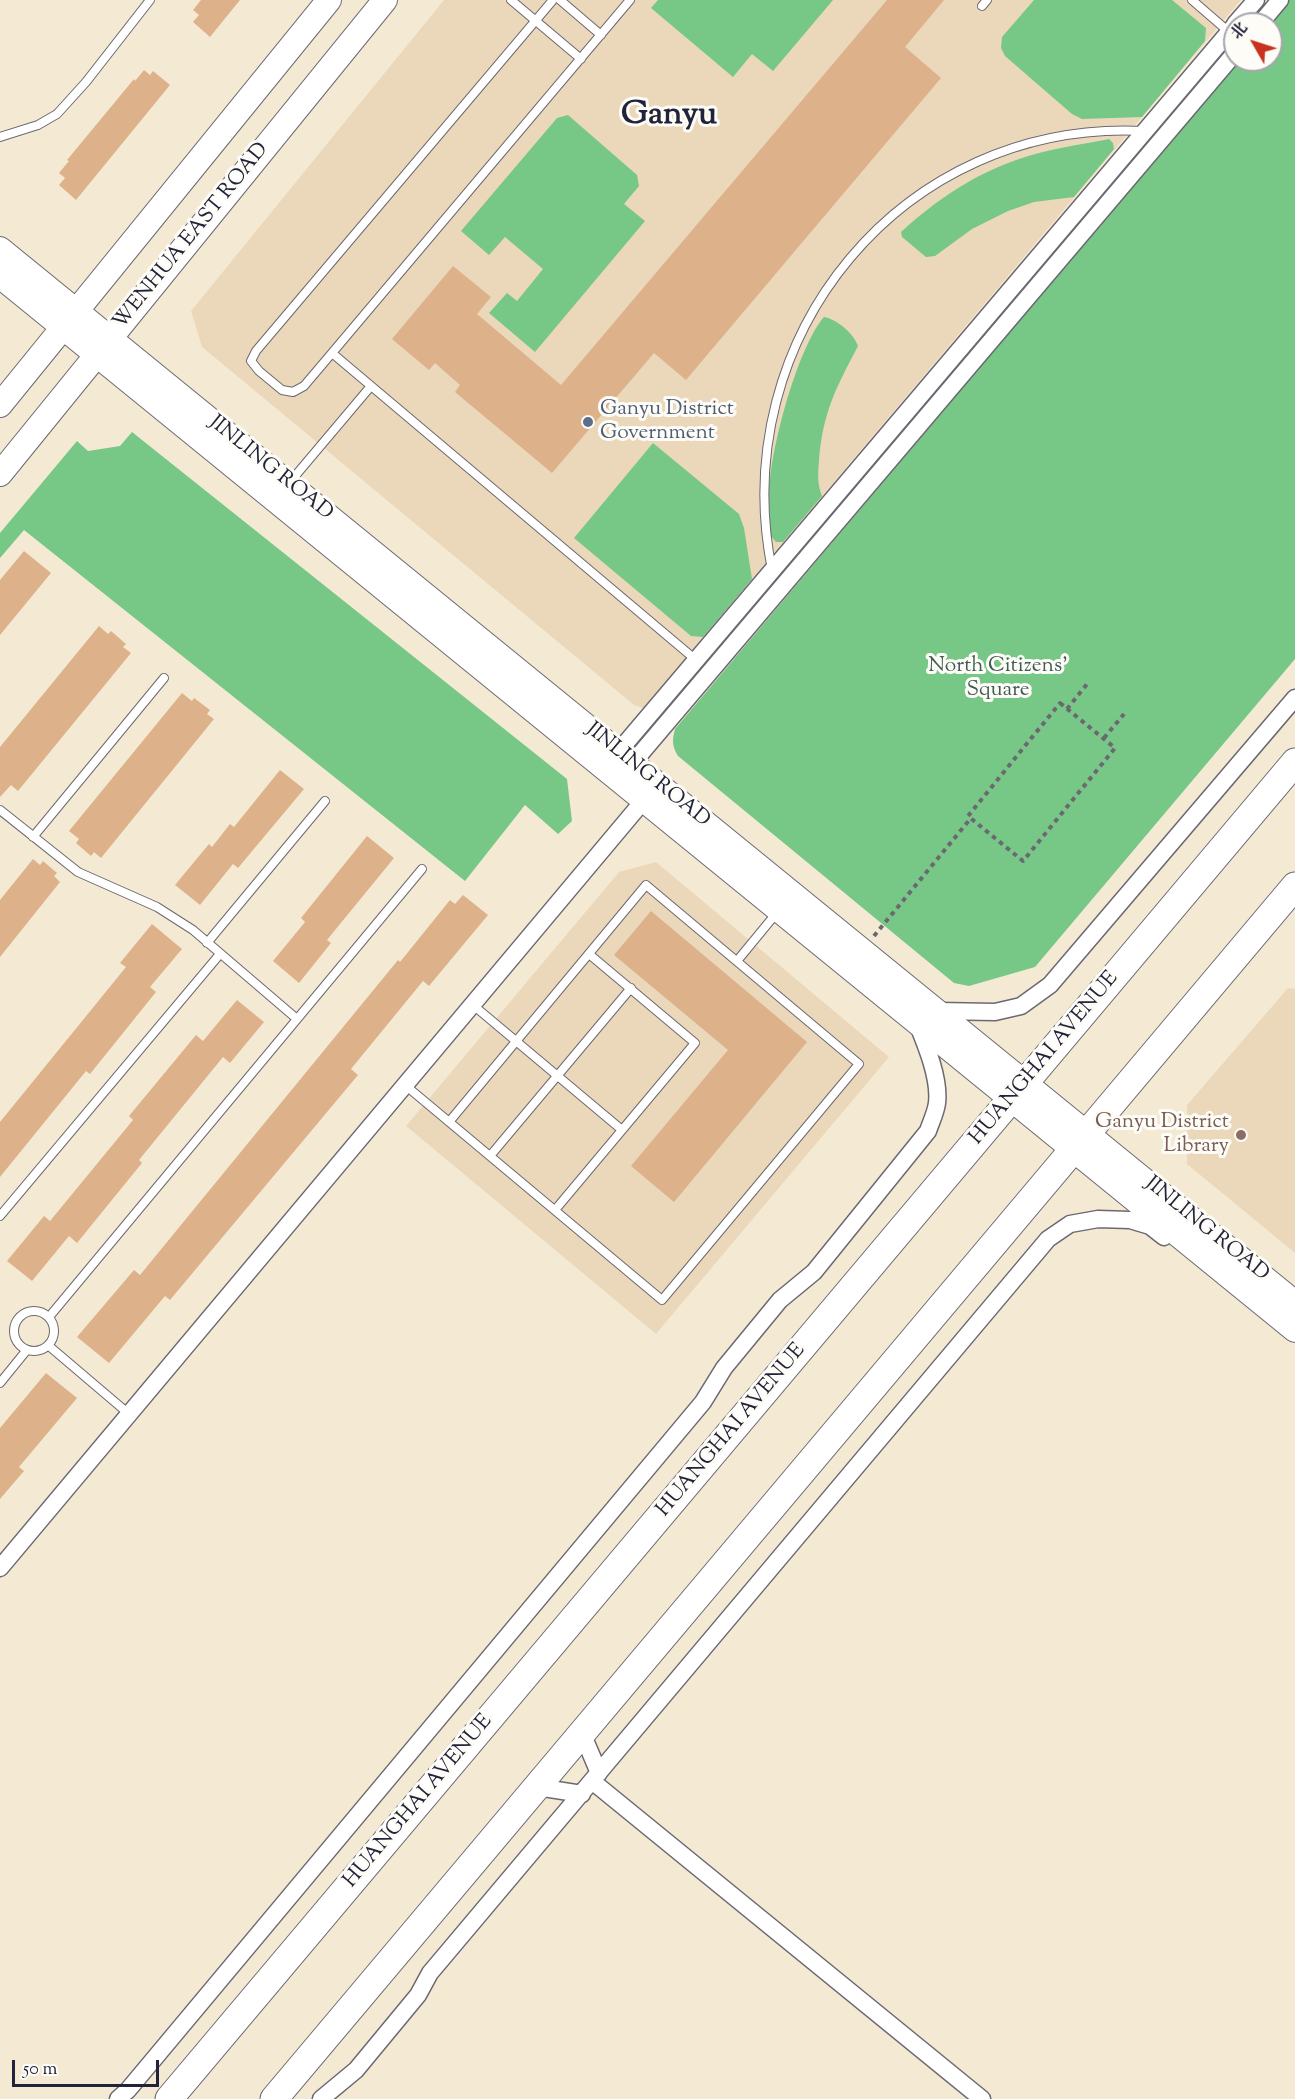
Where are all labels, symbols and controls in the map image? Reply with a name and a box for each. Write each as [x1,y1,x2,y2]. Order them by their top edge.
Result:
north arrow [1223,12,1283,72]
text: 北 [1226,18,1254,45]
district label: Ganyu [621,97,717,137]
street label: WENHUA EAST ROAD [109,139,275,335]
place label: Ganyu District Government [600,397,734,447]
street label: JINLING ROAD [203,411,337,527]
marker: Ganyu District Government [581,415,595,429]
park label: North Citizens' Square [928,654,1068,704]
street label: JINLING ROAD [580,718,714,834]
street label: HUANGHAI AVENUE [965,967,1125,1151]
place label: Ganyu District Library [1095,1110,1229,1160]
marker: Ganyu District Library [1234,1128,1248,1142]
street label: JINLING ROAD [1139,1172,1273,1288]
street label: HUANGHAI AVENUE [652,1339,812,1523]
street label: HUANGHAI AVENUE [339,1710,499,1894]
scale bar [15,2048,162,2086]
text: 50 m [23,2057,57,2083]

